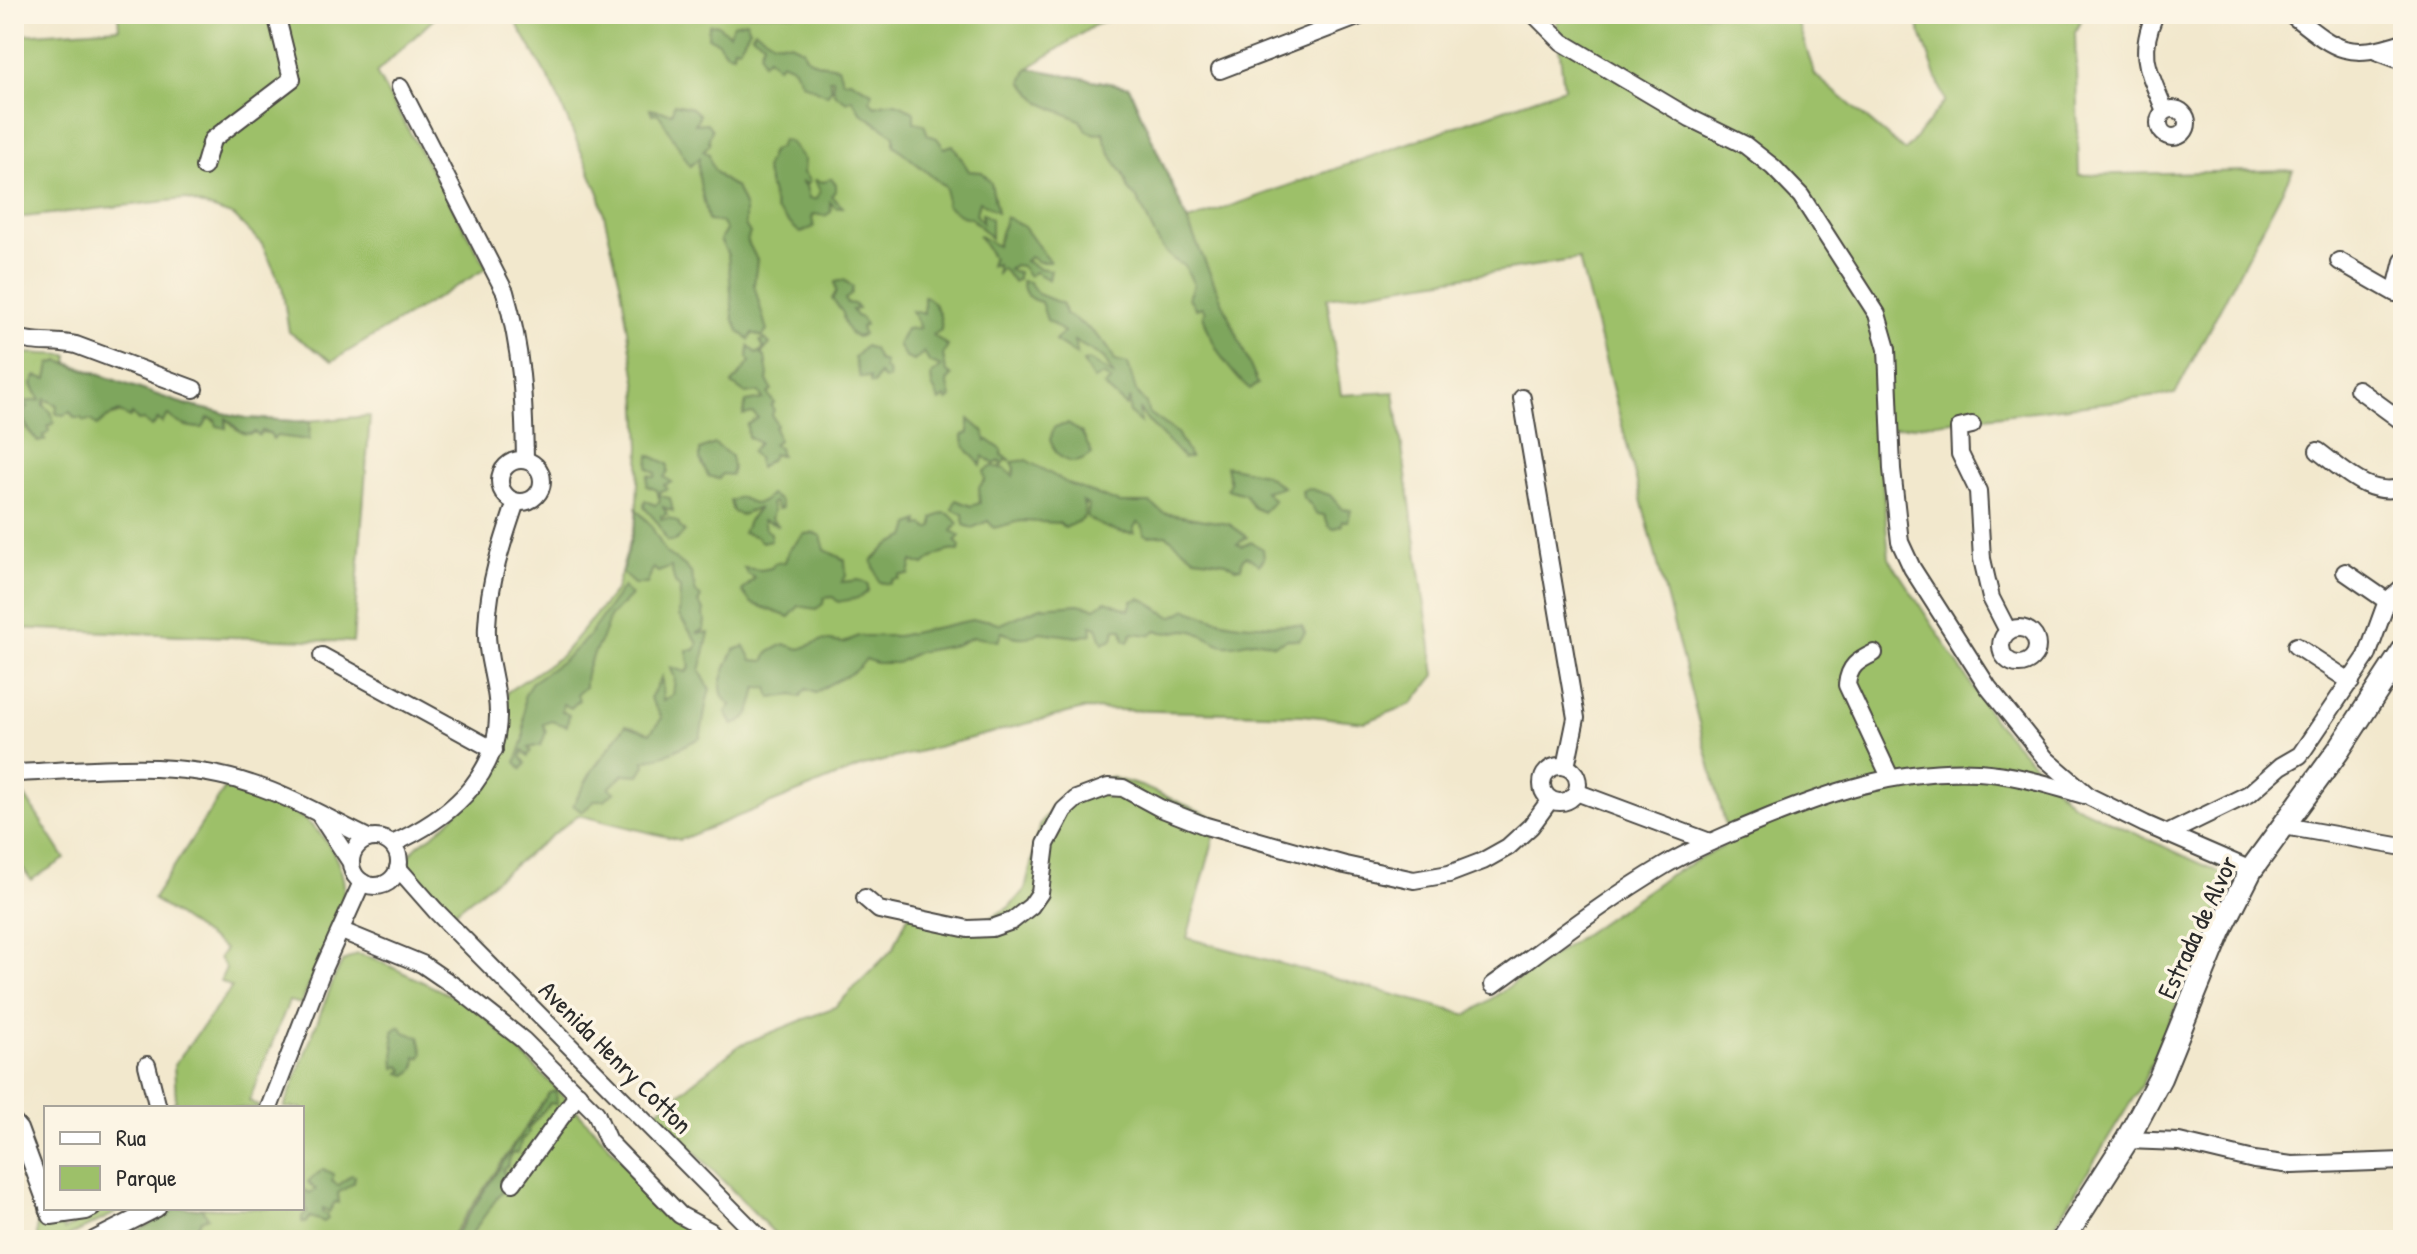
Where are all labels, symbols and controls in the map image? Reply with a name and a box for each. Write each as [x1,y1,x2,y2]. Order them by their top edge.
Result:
street label: Estrada de Alvor [2149,850,2245,1004]
street label: Avenida Henry Cotton [532,973,700,1141]
legend [44,1106,304,1210]
text: Rua [116,1121,146,1153]
text: Parque [116,1161,177,1193]

